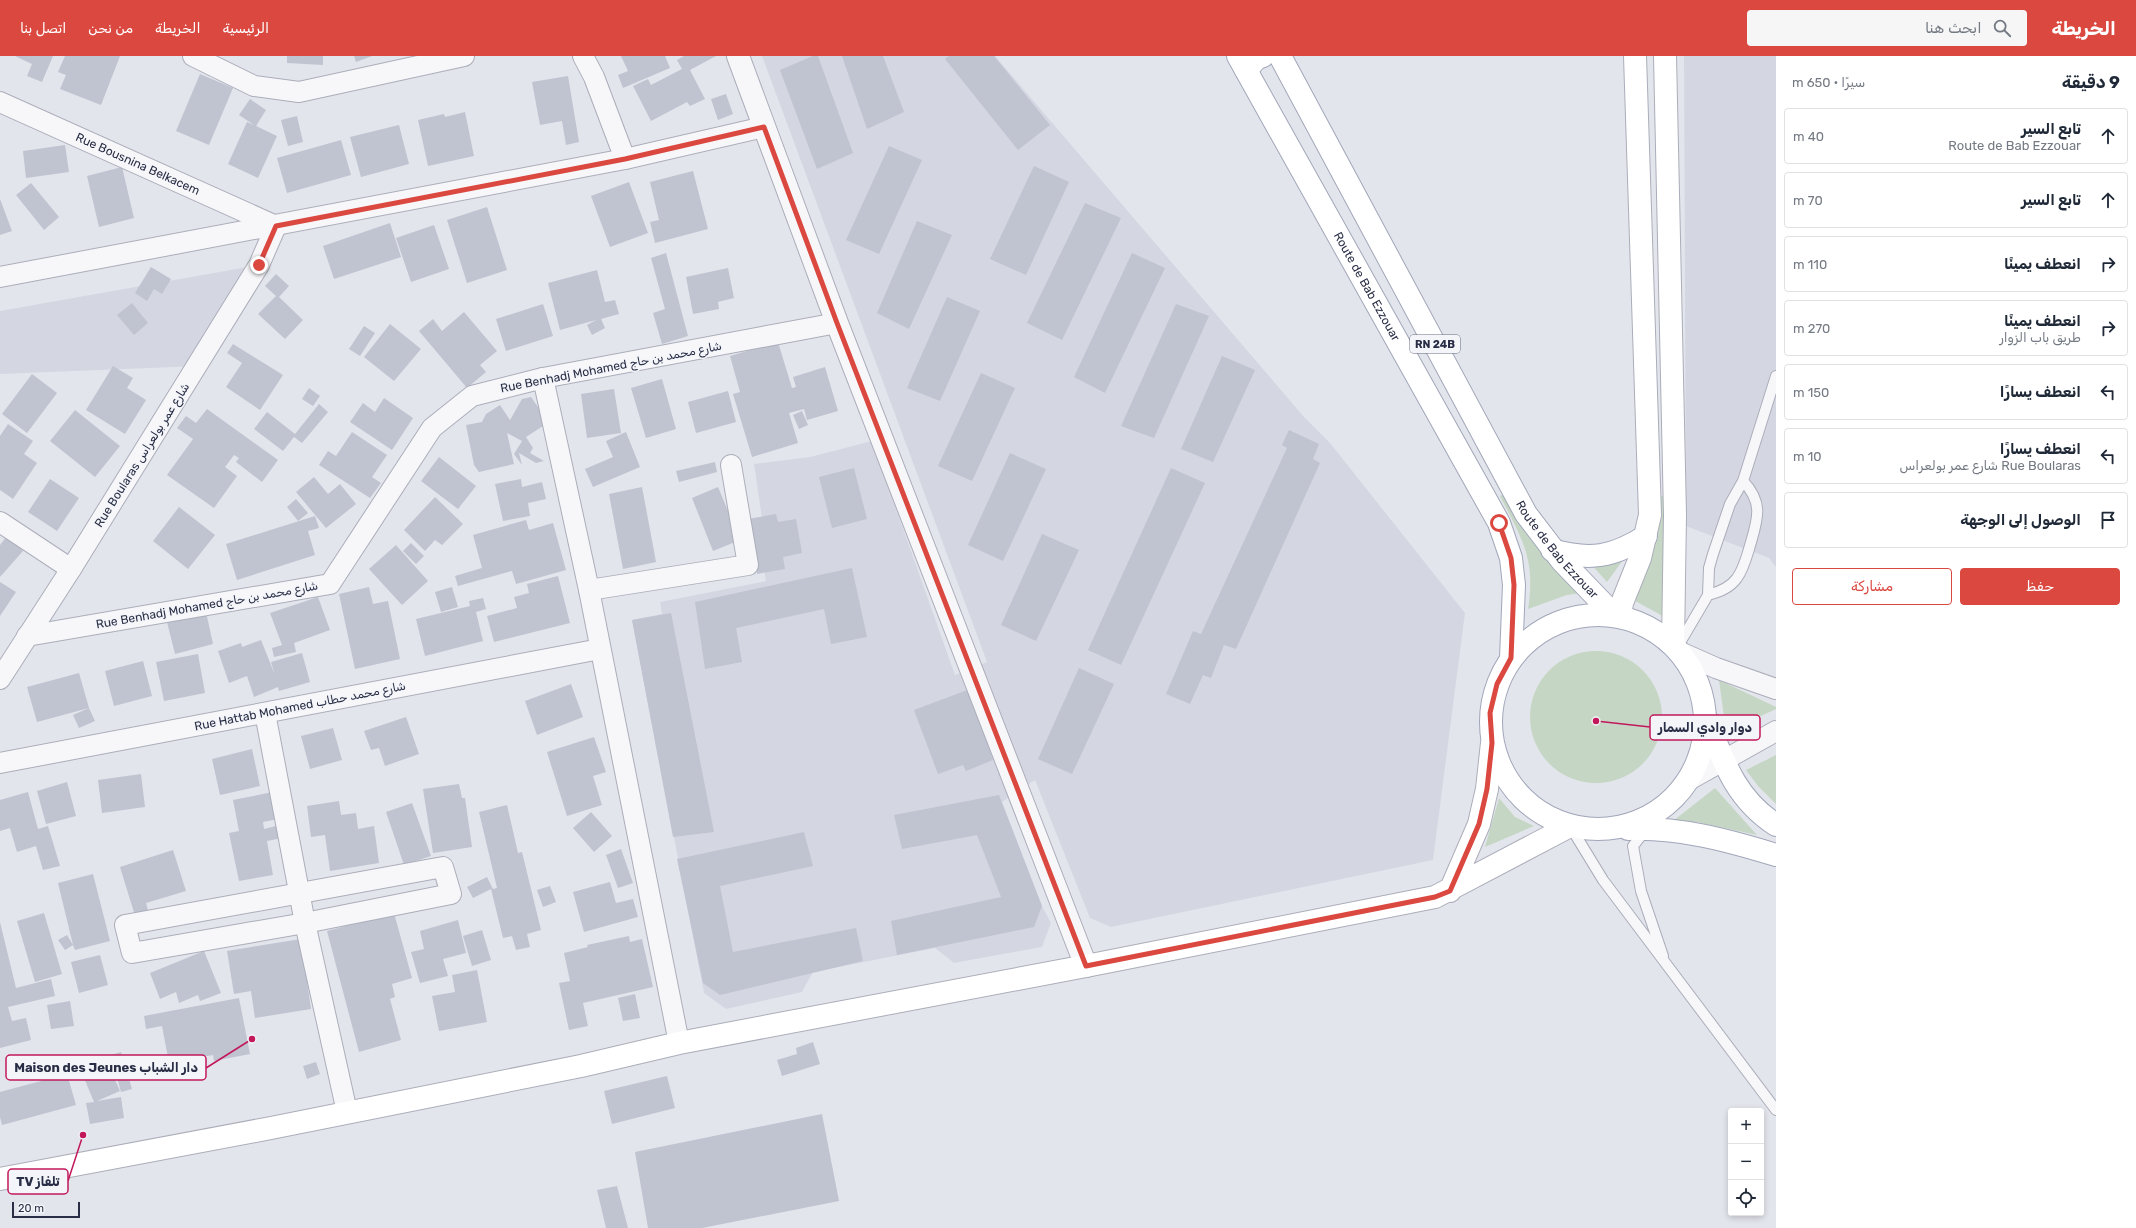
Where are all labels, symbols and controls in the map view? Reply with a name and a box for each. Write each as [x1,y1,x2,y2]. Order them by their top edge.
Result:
search box [1747,10,2027,46]
icon: search [1991,17,2013,39]
text: الخريطة [2051,17,2116,40]
text: ابحث هنا [1925,19,1981,37]
text: اتصل بنا [20,20,66,37]
text: من نحن [88,20,133,37]
text: الخريطة [155,20,200,37]
text: الرئيسية [222,20,269,37]
text: 9 دقيقة [2062,72,2120,92]
text: سيرًا · 650 m [1792,75,1865,90]
text: تابع السير [2021,120,2081,138]
icon: ahead [2097,125,2119,147]
text: 40 m [1793,129,1824,144]
street label: Rue Bousnina Belkacem [74,130,202,198]
text: Route de Bab Ezzouar [1948,138,2081,153]
icon: ahead [2097,189,2119,211]
text: تابع السير [2021,191,2081,209]
text: 70 m [1793,193,1823,208]
street label: Route de Bab Ezzouar [1331,230,1403,344]
icon: right [2097,253,2119,275]
text: انعطف يمينًا [2004,255,2081,273]
route end [250,256,268,274]
text: 110 m [1793,257,1827,272]
text: انعطف يمينًا [2004,312,2081,330]
icon: right [2097,317,2119,339]
text: 270 m [1793,321,1830,336]
text: طريق باب الزوار [2000,330,2081,345]
road number: RN 24B [1410,335,1460,353]
street label: Rue Benhadj Mohamed شارع محمد بن حاج [499,339,723,397]
street label: Rue Boularas شارع عمر بولعراس [92,380,194,531]
icon: left [2097,381,2119,403]
text: انعطف يسارًا [2000,383,2081,401]
text: 150 m [1793,385,1829,400]
text: انعطف يسارًا [2000,440,2081,458]
icon: left [2097,445,2119,467]
text: 10 m [1793,449,1822,464]
text: Rue Boularas شارع عمر بولعراس [1900,458,2081,473]
street label: Route de Bab Ezzouar [1513,498,1601,602]
icon: arrive [2097,509,2119,531]
text: الوصول إلى الوجهة [1960,511,2081,529]
route start [1490,514,1508,532]
button: مشاركة [1792,568,1952,605]
button: حفظ [1960,568,2120,605]
street label: Rue Benhadj Mohamed شارع محمد بن حاج [95,579,320,633]
street label: Rue Hattab Mohamed شارع محمد حطاب [193,679,407,735]
callout: دوار وادي السمار [1650,715,1760,740]
text: دوار وادي السمار [1657,720,1752,737]
callout: Maison des Jeunes دار الشباب [6,1055,206,1080]
text: Maison des Jeunes دار الشباب [14,1060,198,1075]
map controls [1728,1108,1764,1216]
button: + [1728,1108,1764,1144]
button: − [1728,1144,1764,1180]
callout: TV تلفاز [8,1169,68,1194]
text: TV تلفاز [16,1174,60,1189]
button: locate [1728,1180,1764,1216]
scale bar [12,1200,80,1219]
text: 20 m [18,1202,44,1215]

